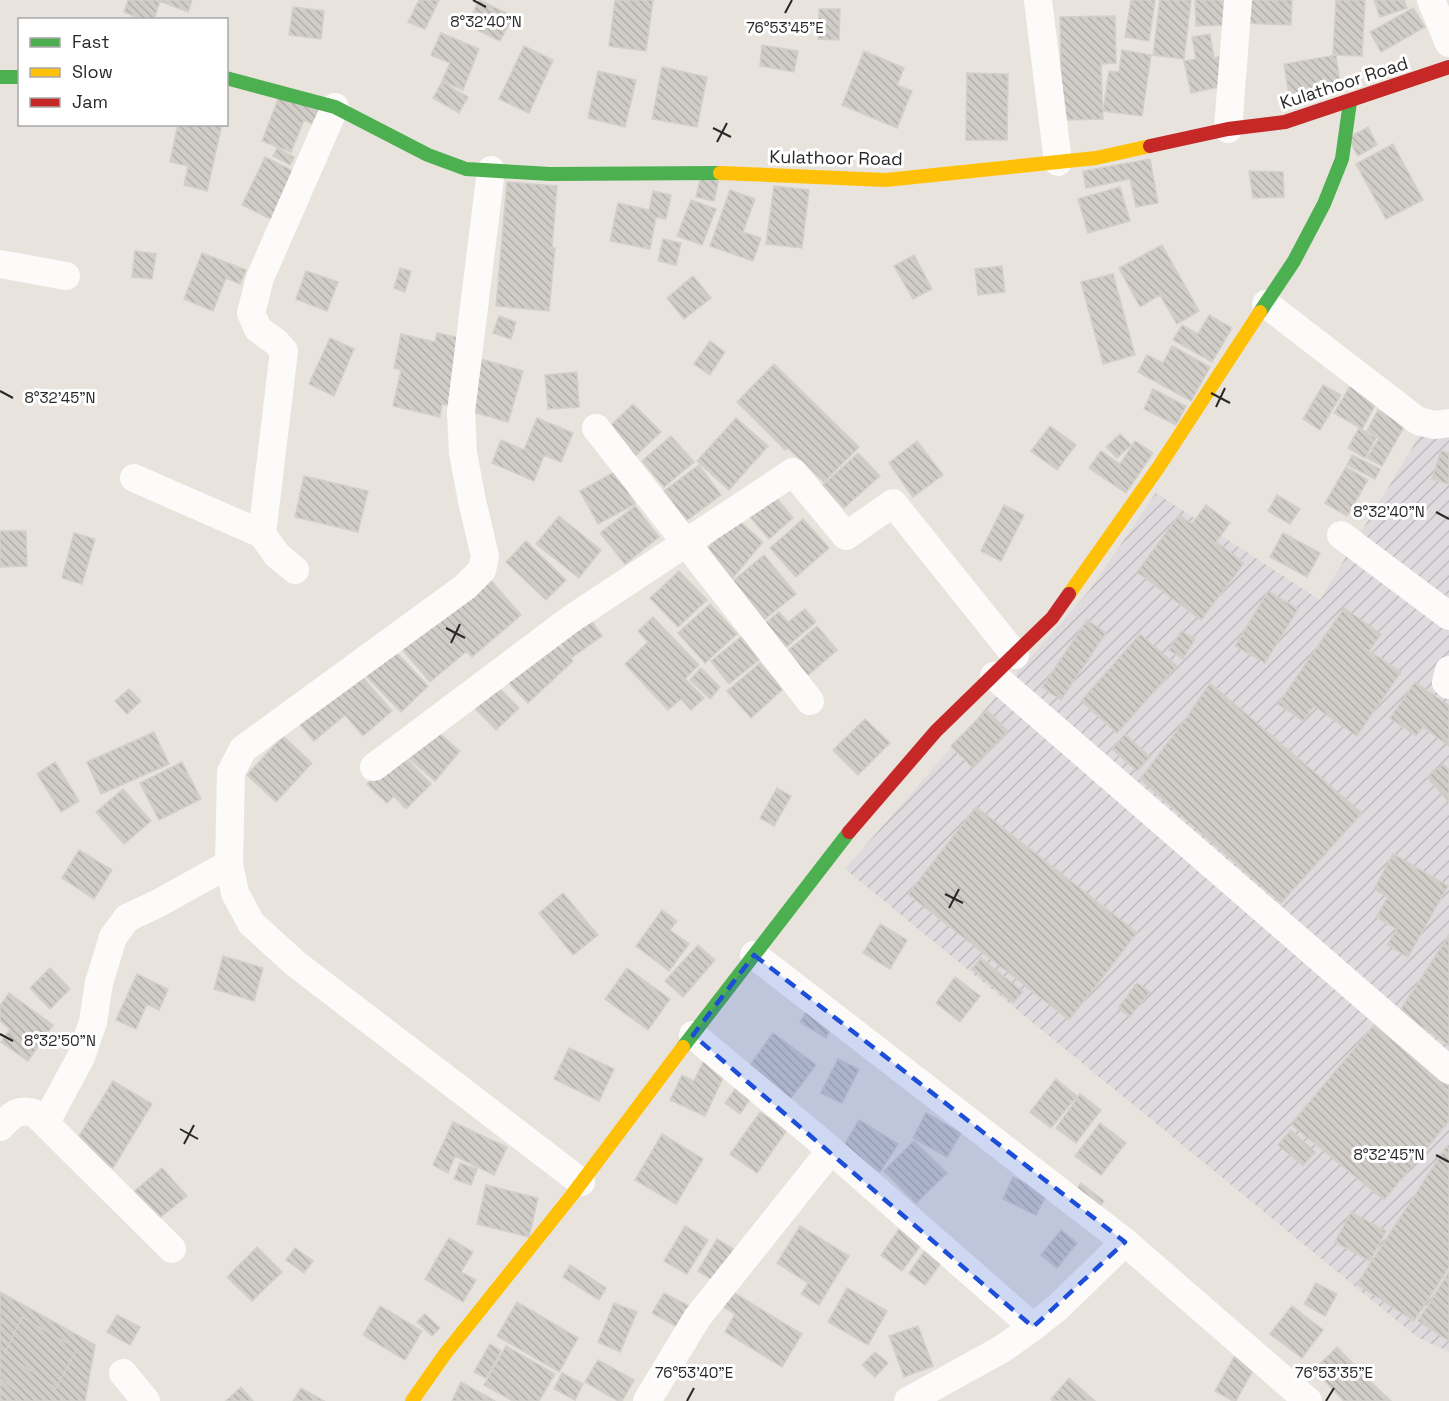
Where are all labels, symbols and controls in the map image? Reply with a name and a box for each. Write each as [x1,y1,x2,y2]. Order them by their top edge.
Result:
text: 8°32'40"N [450,12,522,31]
legend [18,18,228,126]
text: 76°53'45"E [746,18,824,37]
text: Fast [72,30,109,53]
street label: Kulathoor Road [1277,51,1411,114]
text: Slow [72,60,113,83]
text: Jam [72,90,108,113]
street label: Kulathoor Road [769,145,903,170]
text: 8°32'45"N [25,388,96,407]
text: 8°32'40"N [1353,502,1425,521]
text: 8°32'50"N [24,1031,96,1050]
text: 8°32'45"N [1354,1145,1425,1164]
text: 76°53'40"E [655,1363,733,1382]
text: 76°53'35"E [1295,1363,1373,1382]

